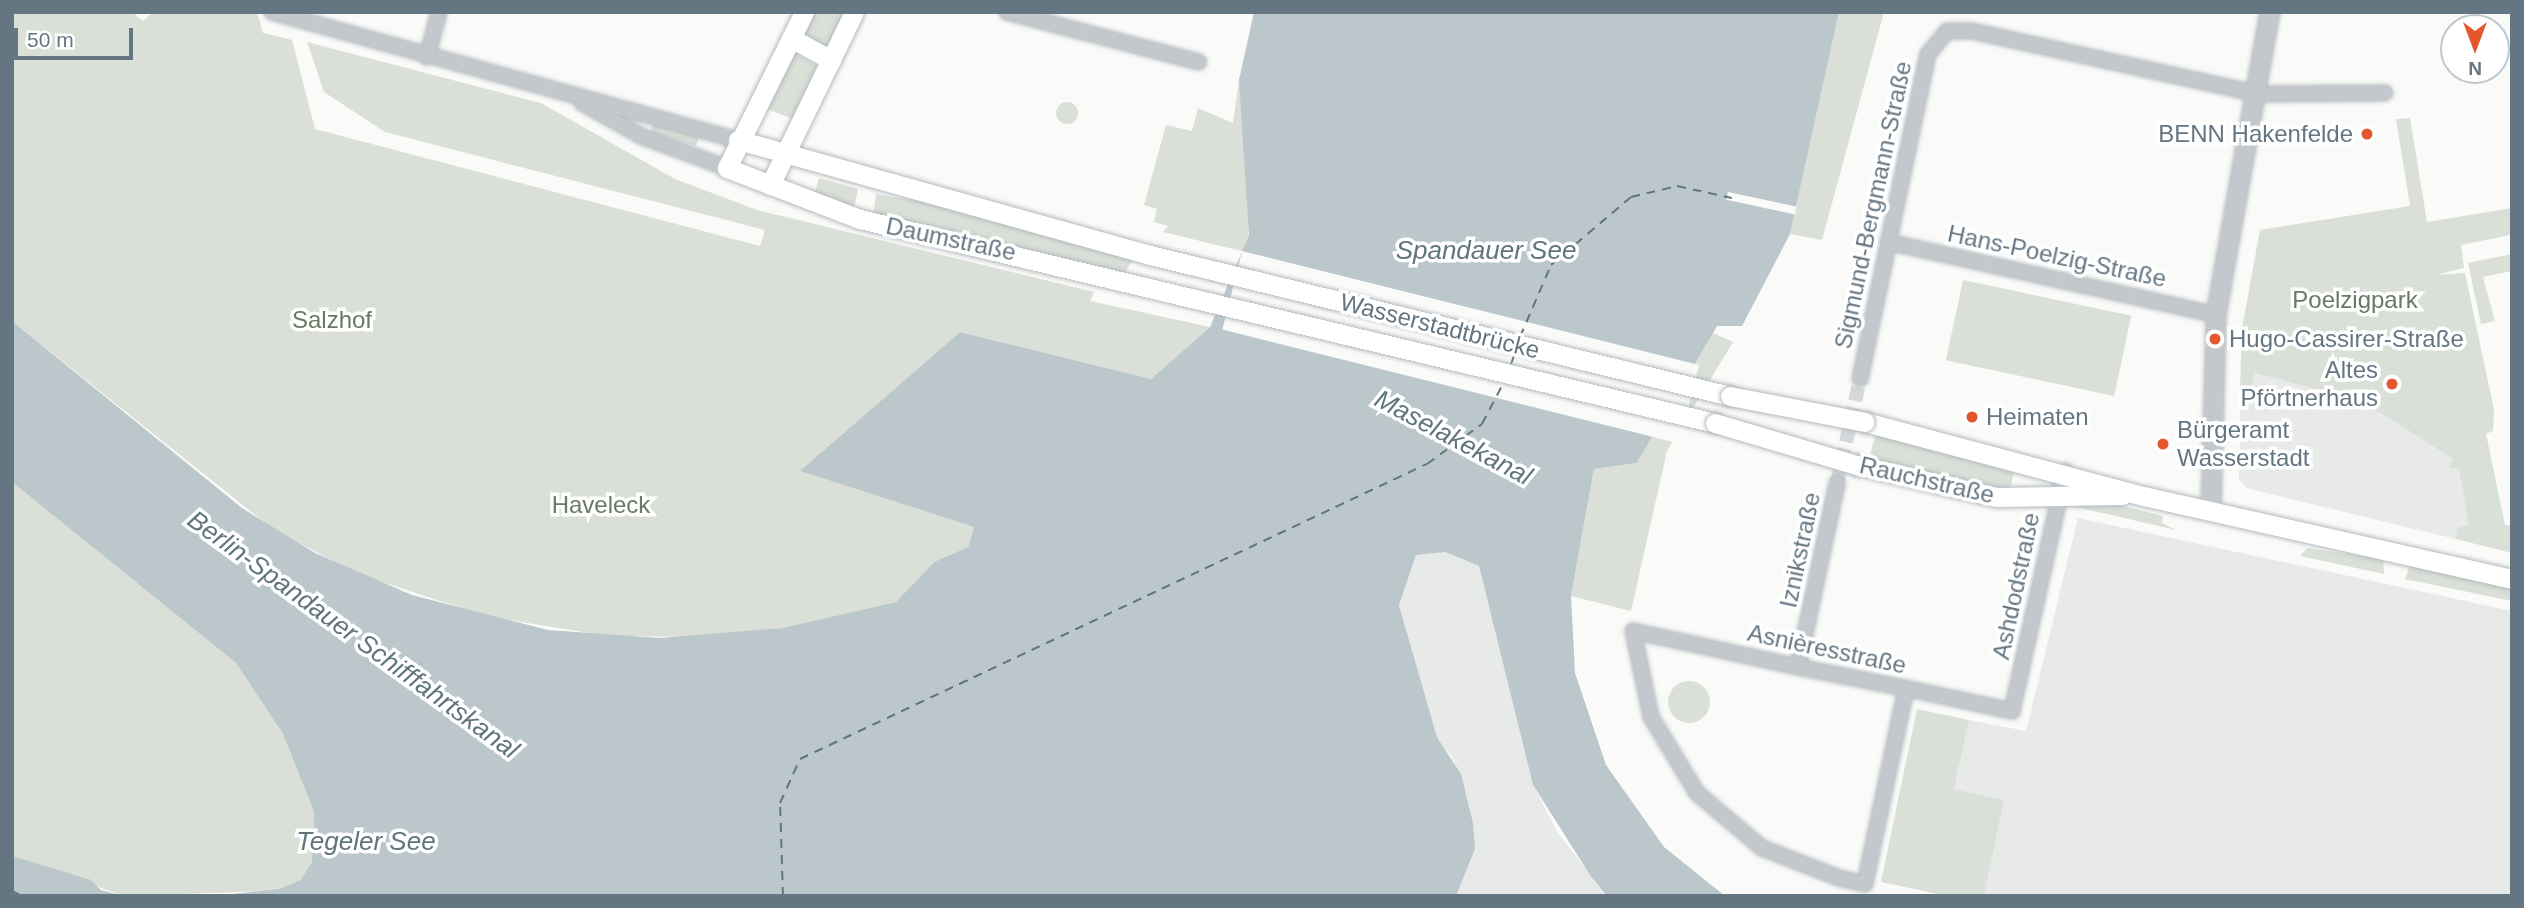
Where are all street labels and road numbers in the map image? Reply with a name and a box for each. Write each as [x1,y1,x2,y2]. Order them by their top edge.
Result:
street label: Sigmund-Bergmann-Straße [1828,58,1918,352]
street label: Daumstraße [883,211,1019,267]
street label: Hans-Poelzig-Straße [1945,219,2169,293]
street label: Wasserstadtbrücke [1337,287,1543,365]
street label: Rauchstraße [1857,451,1997,509]
street label: Iznikstraße [1774,490,1826,610]
street label: Ashdodstraße [1986,510,2046,662]
street label: Asnièresstraße [1745,618,1909,680]

